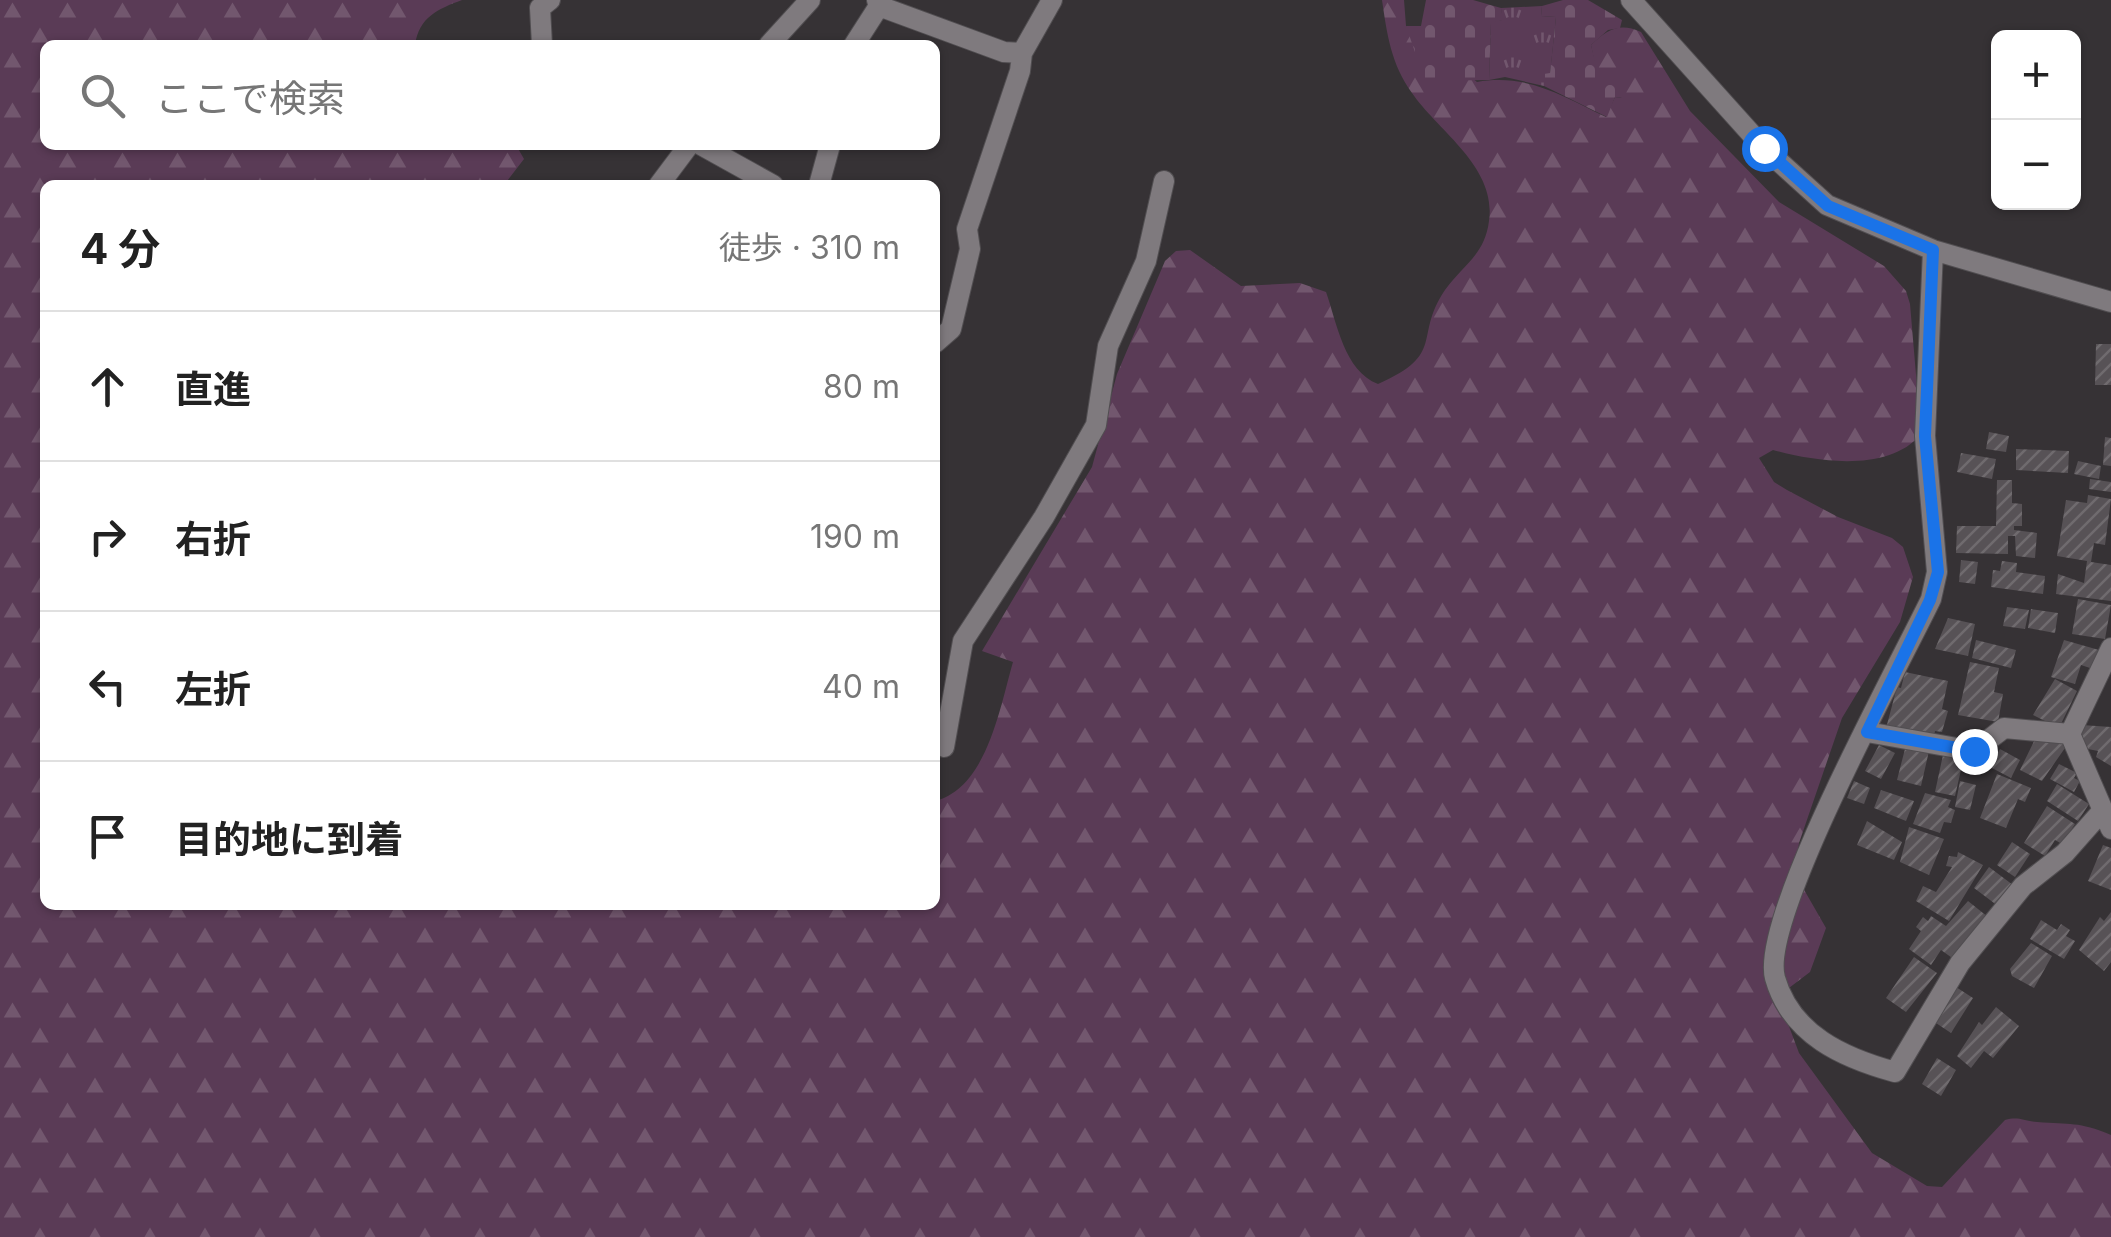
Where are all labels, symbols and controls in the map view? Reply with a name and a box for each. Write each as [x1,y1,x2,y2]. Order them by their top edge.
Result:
map controls [1991,30,2081,210]
button: + [1991,30,2081,120]
search box [40,40,940,150]
icon: search [75,68,130,123]
text: ここで検索 [155,75,345,121]
button: − [1991,120,2081,210]
route start [1742,126,1788,172]
text: 4 分 [80,223,160,274]
text: 徒歩 · 310 m [719,228,900,267]
icon: ahead [80,359,135,414]
text: 直進 [175,366,251,412]
text: 80 m [823,367,900,406]
icon: right [80,509,135,564]
text: 右折 [175,516,251,562]
text: 190 m [810,517,900,556]
icon: left [80,659,135,714]
text: 左折 [175,666,251,712]
text: 40 m [822,667,900,706]
route end [1952,729,1998,775]
icon: arrive [80,809,135,864]
text: 目的地に到着 [175,816,403,862]

